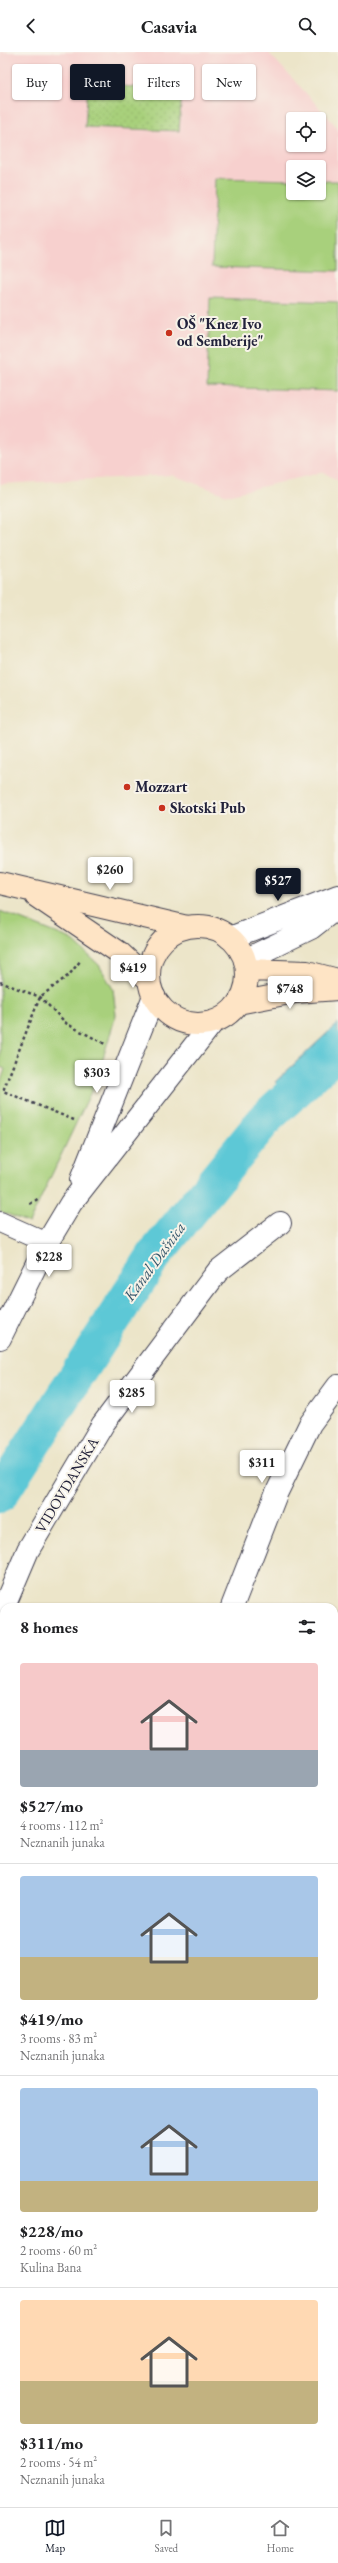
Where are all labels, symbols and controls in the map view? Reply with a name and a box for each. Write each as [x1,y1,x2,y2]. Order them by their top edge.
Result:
icon: back [20,15,42,37]
text: Casavia [141,15,197,38]
icon: search [296,15,318,37]
chip: Buy [12,64,62,100]
chip: Rent [70,64,125,100]
chip: Filters [133,64,194,100]
chip: New [202,64,256,100]
map controls [286,112,326,200]
button: locate [286,112,326,152]
button: layers [286,160,326,200]
place label: OŠ "Knez Ivo od Semberije" [177,314,263,350]
marker: OŠ "Knez Ivo od Semberije" [164,328,174,338]
place label: Mozzart [135,777,188,796]
marker: Mozzart [122,782,132,792]
place label: Skotski Pub [170,798,245,817]
marker: Skotski Pub [157,803,167,813]
pin: $260 [86,857,134,891]
text: $260 [97,861,123,878]
pin: $527 [254,868,302,902]
text: $527 [265,872,291,889]
pin: $419 [109,955,157,989]
text: $419 [120,959,146,976]
pin: $748 [266,976,314,1010]
text: $748 [277,980,303,997]
pin: $303 [73,1060,121,1094]
text: $303 [84,1064,110,1081]
water label: Kanal Dašnica [118,1218,190,1306]
pin: $228 [25,1244,73,1278]
text: $228 [36,1248,62,1265]
pin: $285 [108,1380,156,1414]
text: $285 [119,1384,145,1401]
street label: VIDOVDANSKA [31,1433,103,1536]
pin: $311 [238,1450,286,1484]
text: $311 [249,1454,275,1471]
text: 8 homes [20,1616,78,1638]
icon: filters [296,1616,318,1638]
icon: home [133,1689,205,1761]
text: $527/mo [20,1795,83,1817]
text: 4 rooms · 112 m² [20,1817,104,1834]
text: Neznanih junaka [20,1834,105,1851]
icon: home [133,1902,205,1974]
text: $419/mo [20,2008,83,2030]
text: 3 rooms · 83 m² [20,2030,97,2047]
text: Neznanih junaka [20,2047,105,2064]
icon: home [133,2114,205,2186]
text: $228/mo [20,2220,83,2242]
text: 2 rooms · 60 m² [20,2242,97,2259]
text: Kulina Bana [20,2259,82,2276]
icon: home [133,2326,205,2398]
text: $311/mo [20,2432,83,2454]
text: 2 rooms · 54 m² [20,2454,97,2471]
text: Neznanih junaka [20,2471,105,2488]
tab: Map [44,2517,66,2555]
tab: Saved [155,2517,178,2555]
tab: Home [267,2517,294,2555]

